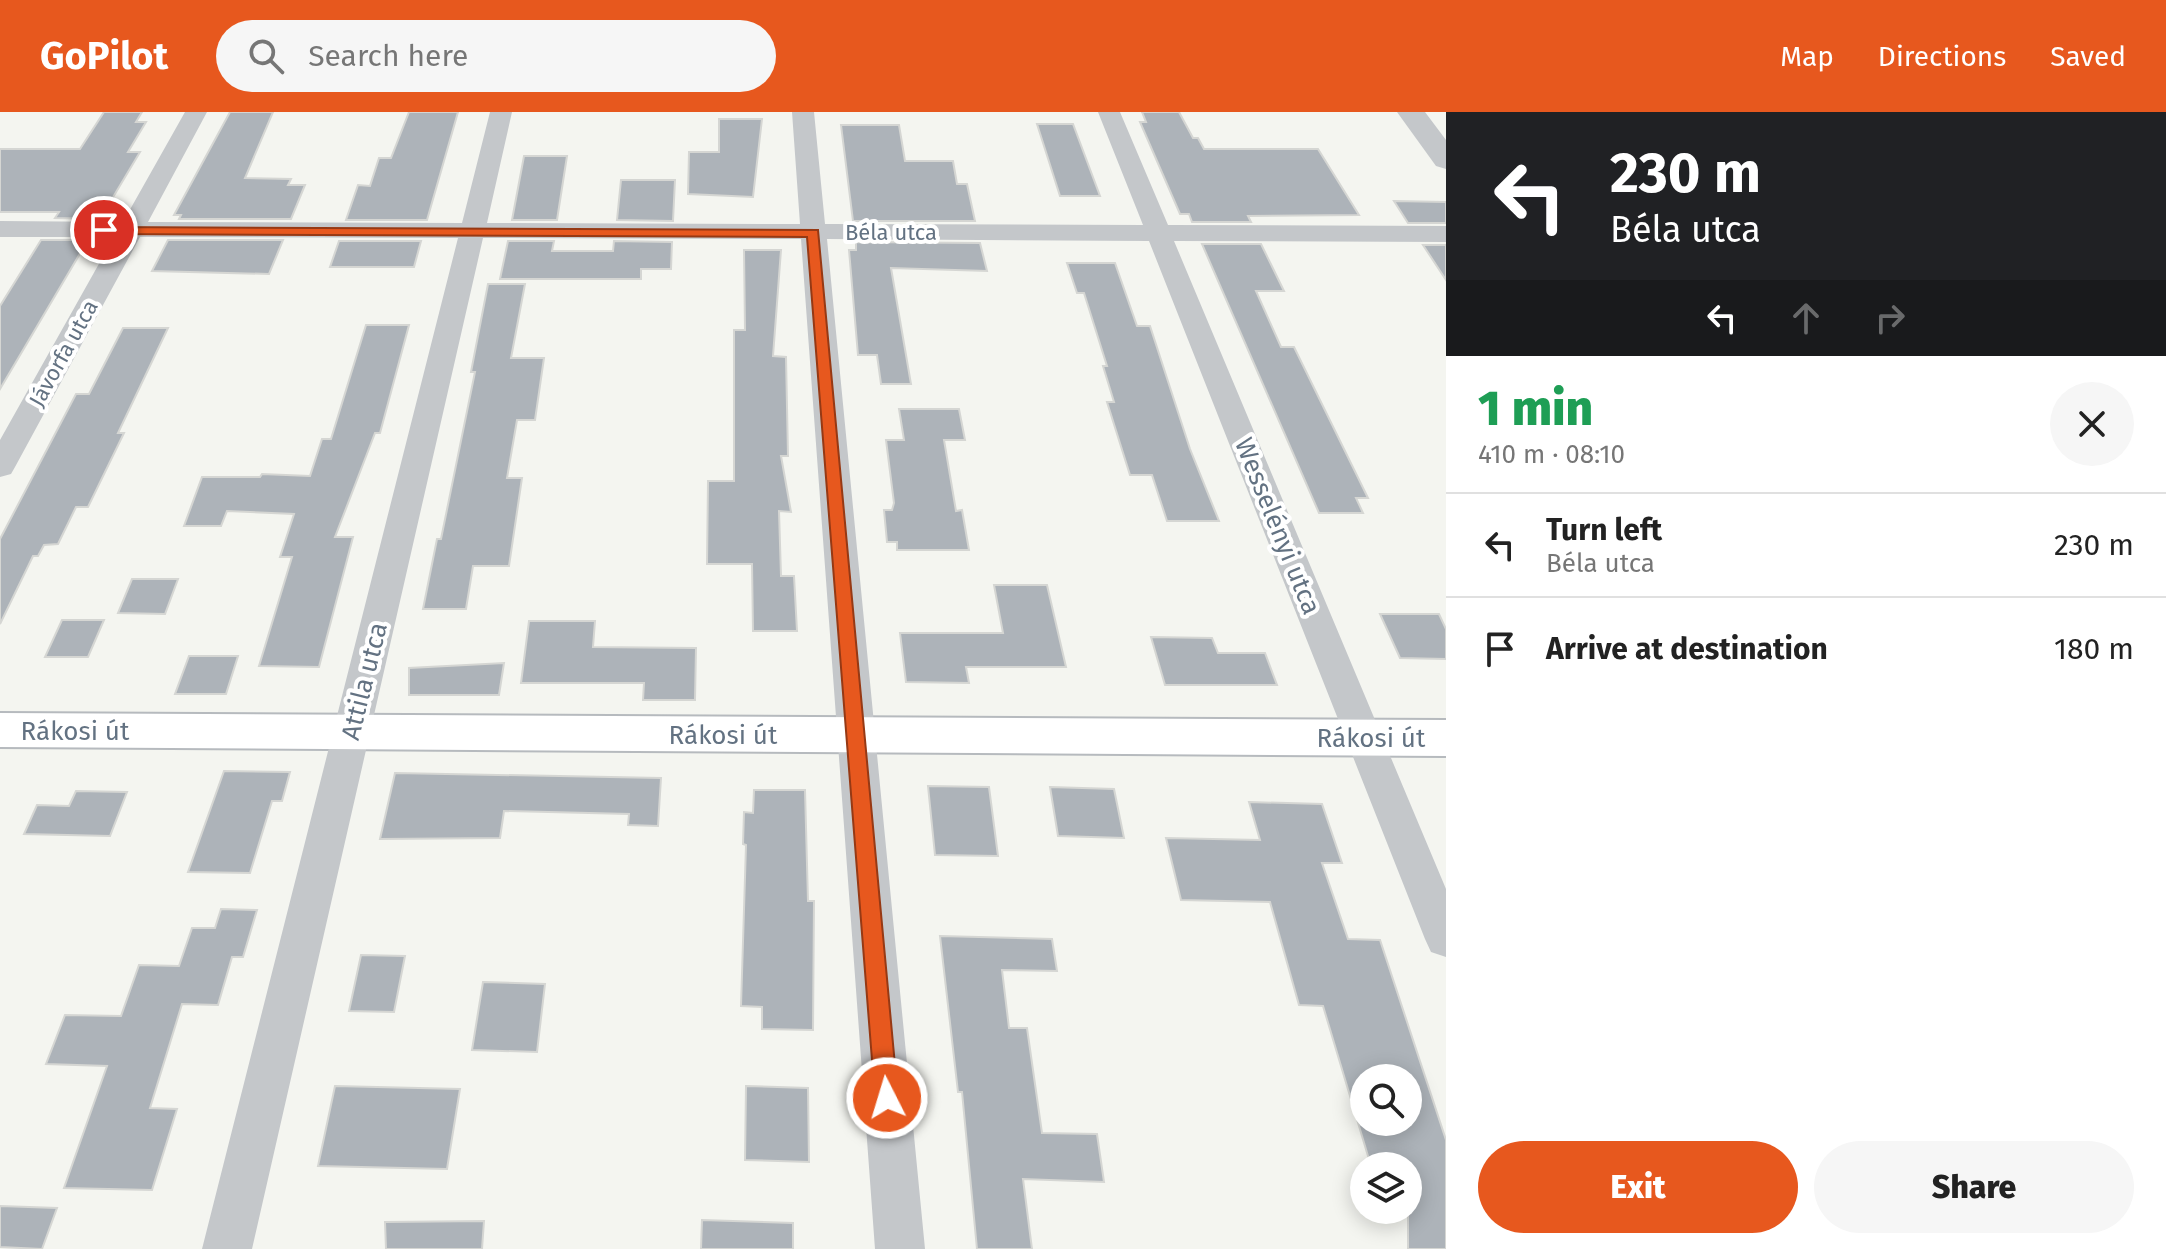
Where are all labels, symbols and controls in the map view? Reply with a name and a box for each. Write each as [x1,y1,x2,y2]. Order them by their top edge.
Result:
search box [216,20,776,92]
text: GoPilot [40,33,168,79]
icon: search [244,34,288,78]
text: Search here [308,38,468,74]
text: Map [1780,40,1834,73]
text: Directions [1878,40,2006,73]
text: Saved [2050,40,2126,73]
text: 230 m [1610,140,1761,207]
icon: left [1478,144,1582,248]
pin [70,196,138,264]
icon: arrive [82,208,126,252]
text: Béla utca [1610,208,1761,252]
street label: Béla utca [845,219,937,246]
street label: Jávorfa utca [23,295,104,411]
icon: left [1700,296,1744,340]
icon: ahead [1784,296,1828,340]
icon: right [1868,296,1912,340]
text: 1 min [1478,380,1593,438]
button: close [2050,382,2134,466]
street label: Wesselényi utca [1228,433,1327,619]
text: 410 m · 08:10 [1478,439,1625,470]
text: Turn left [1546,512,1662,548]
icon: left [1478,523,1522,567]
text: 230 m [2054,527,2134,563]
text: Béla utca [1546,548,1655,579]
street label: Attila utca [335,619,394,743]
icon: arrive [1478,627,1522,671]
text: Arrive at destination [1546,631,1828,667]
text: 180 m [2054,631,2134,667]
street label: Rákosi út [21,716,130,747]
street label: Rákosi út [669,720,778,751]
street label: Rákosi út [1317,723,1426,754]
position arrow [845,1056,929,1140]
map controls [1350,1064,1422,1224]
button: search [1350,1064,1422,1136]
button: Exit [1478,1141,1798,1233]
button: Share [1814,1141,2134,1233]
button: layers [1350,1152,1422,1224]

